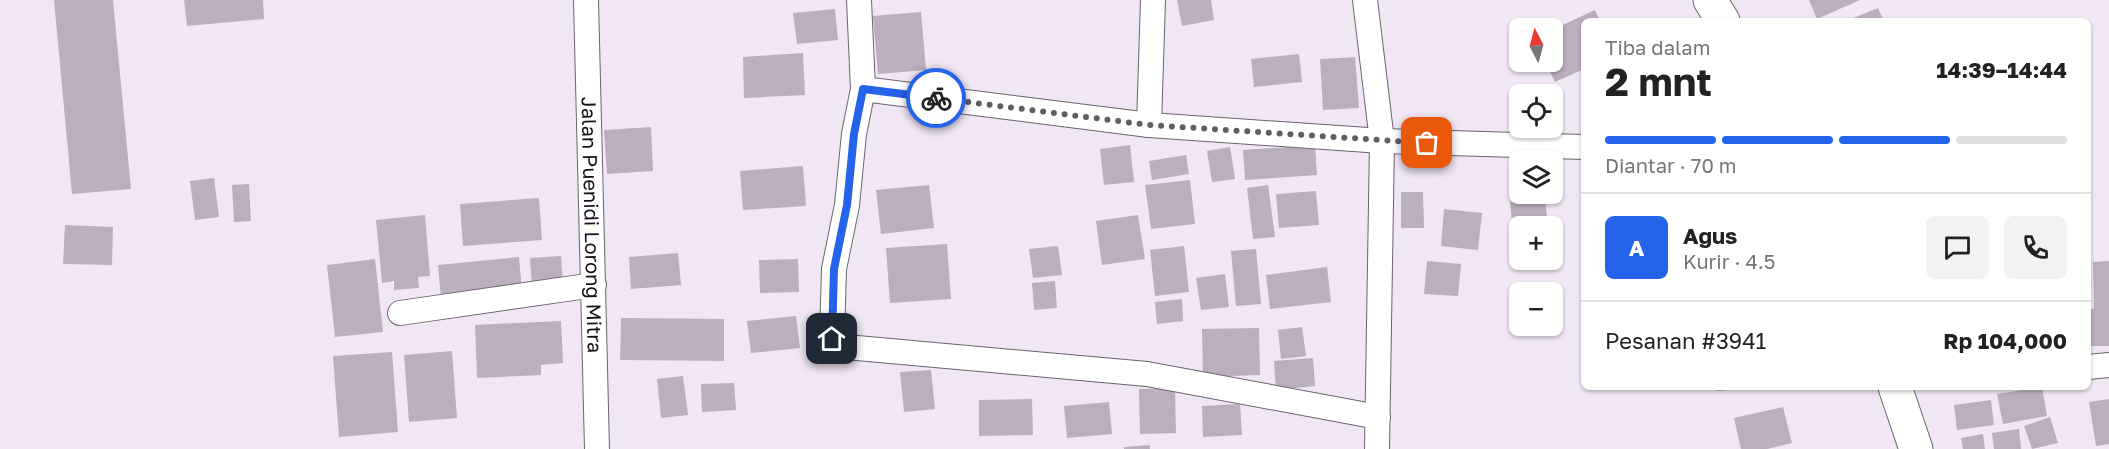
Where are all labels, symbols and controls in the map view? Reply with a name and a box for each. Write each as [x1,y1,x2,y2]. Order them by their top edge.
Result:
north arrow [1509,18,1563,72]
map controls [1509,18,1563,336]
text: Tiba dalam [1605,35,1710,59]
text: 14:39–14:44 [1936,56,2067,83]
text: 2 mnt [1605,58,1712,105]
courier [906,68,966,128]
icon: bike [920,82,953,115]
button: locate [1509,84,1563,138]
street label: Jalan Puenidi Lorong Mitra [577,96,608,353]
pin [1401,117,1452,168]
icon: bag [1410,126,1443,159]
button: layers [1509,150,1563,204]
text: Diantar · 70 m [1605,153,1737,177]
button: + [1509,216,1563,270]
button: chat [1926,216,1989,279]
button: phone [2004,216,2067,279]
text: Agus [1683,222,1737,249]
text: A [1629,234,1644,261]
text: Kurir · 4.5 [1683,249,1775,273]
button: − [1509,282,1563,336]
pin [806,313,857,364]
icon: home [815,322,848,355]
text: Pesanan #3941 [1605,327,1766,354]
text: Rp 104,000 [1943,327,2067,354]

